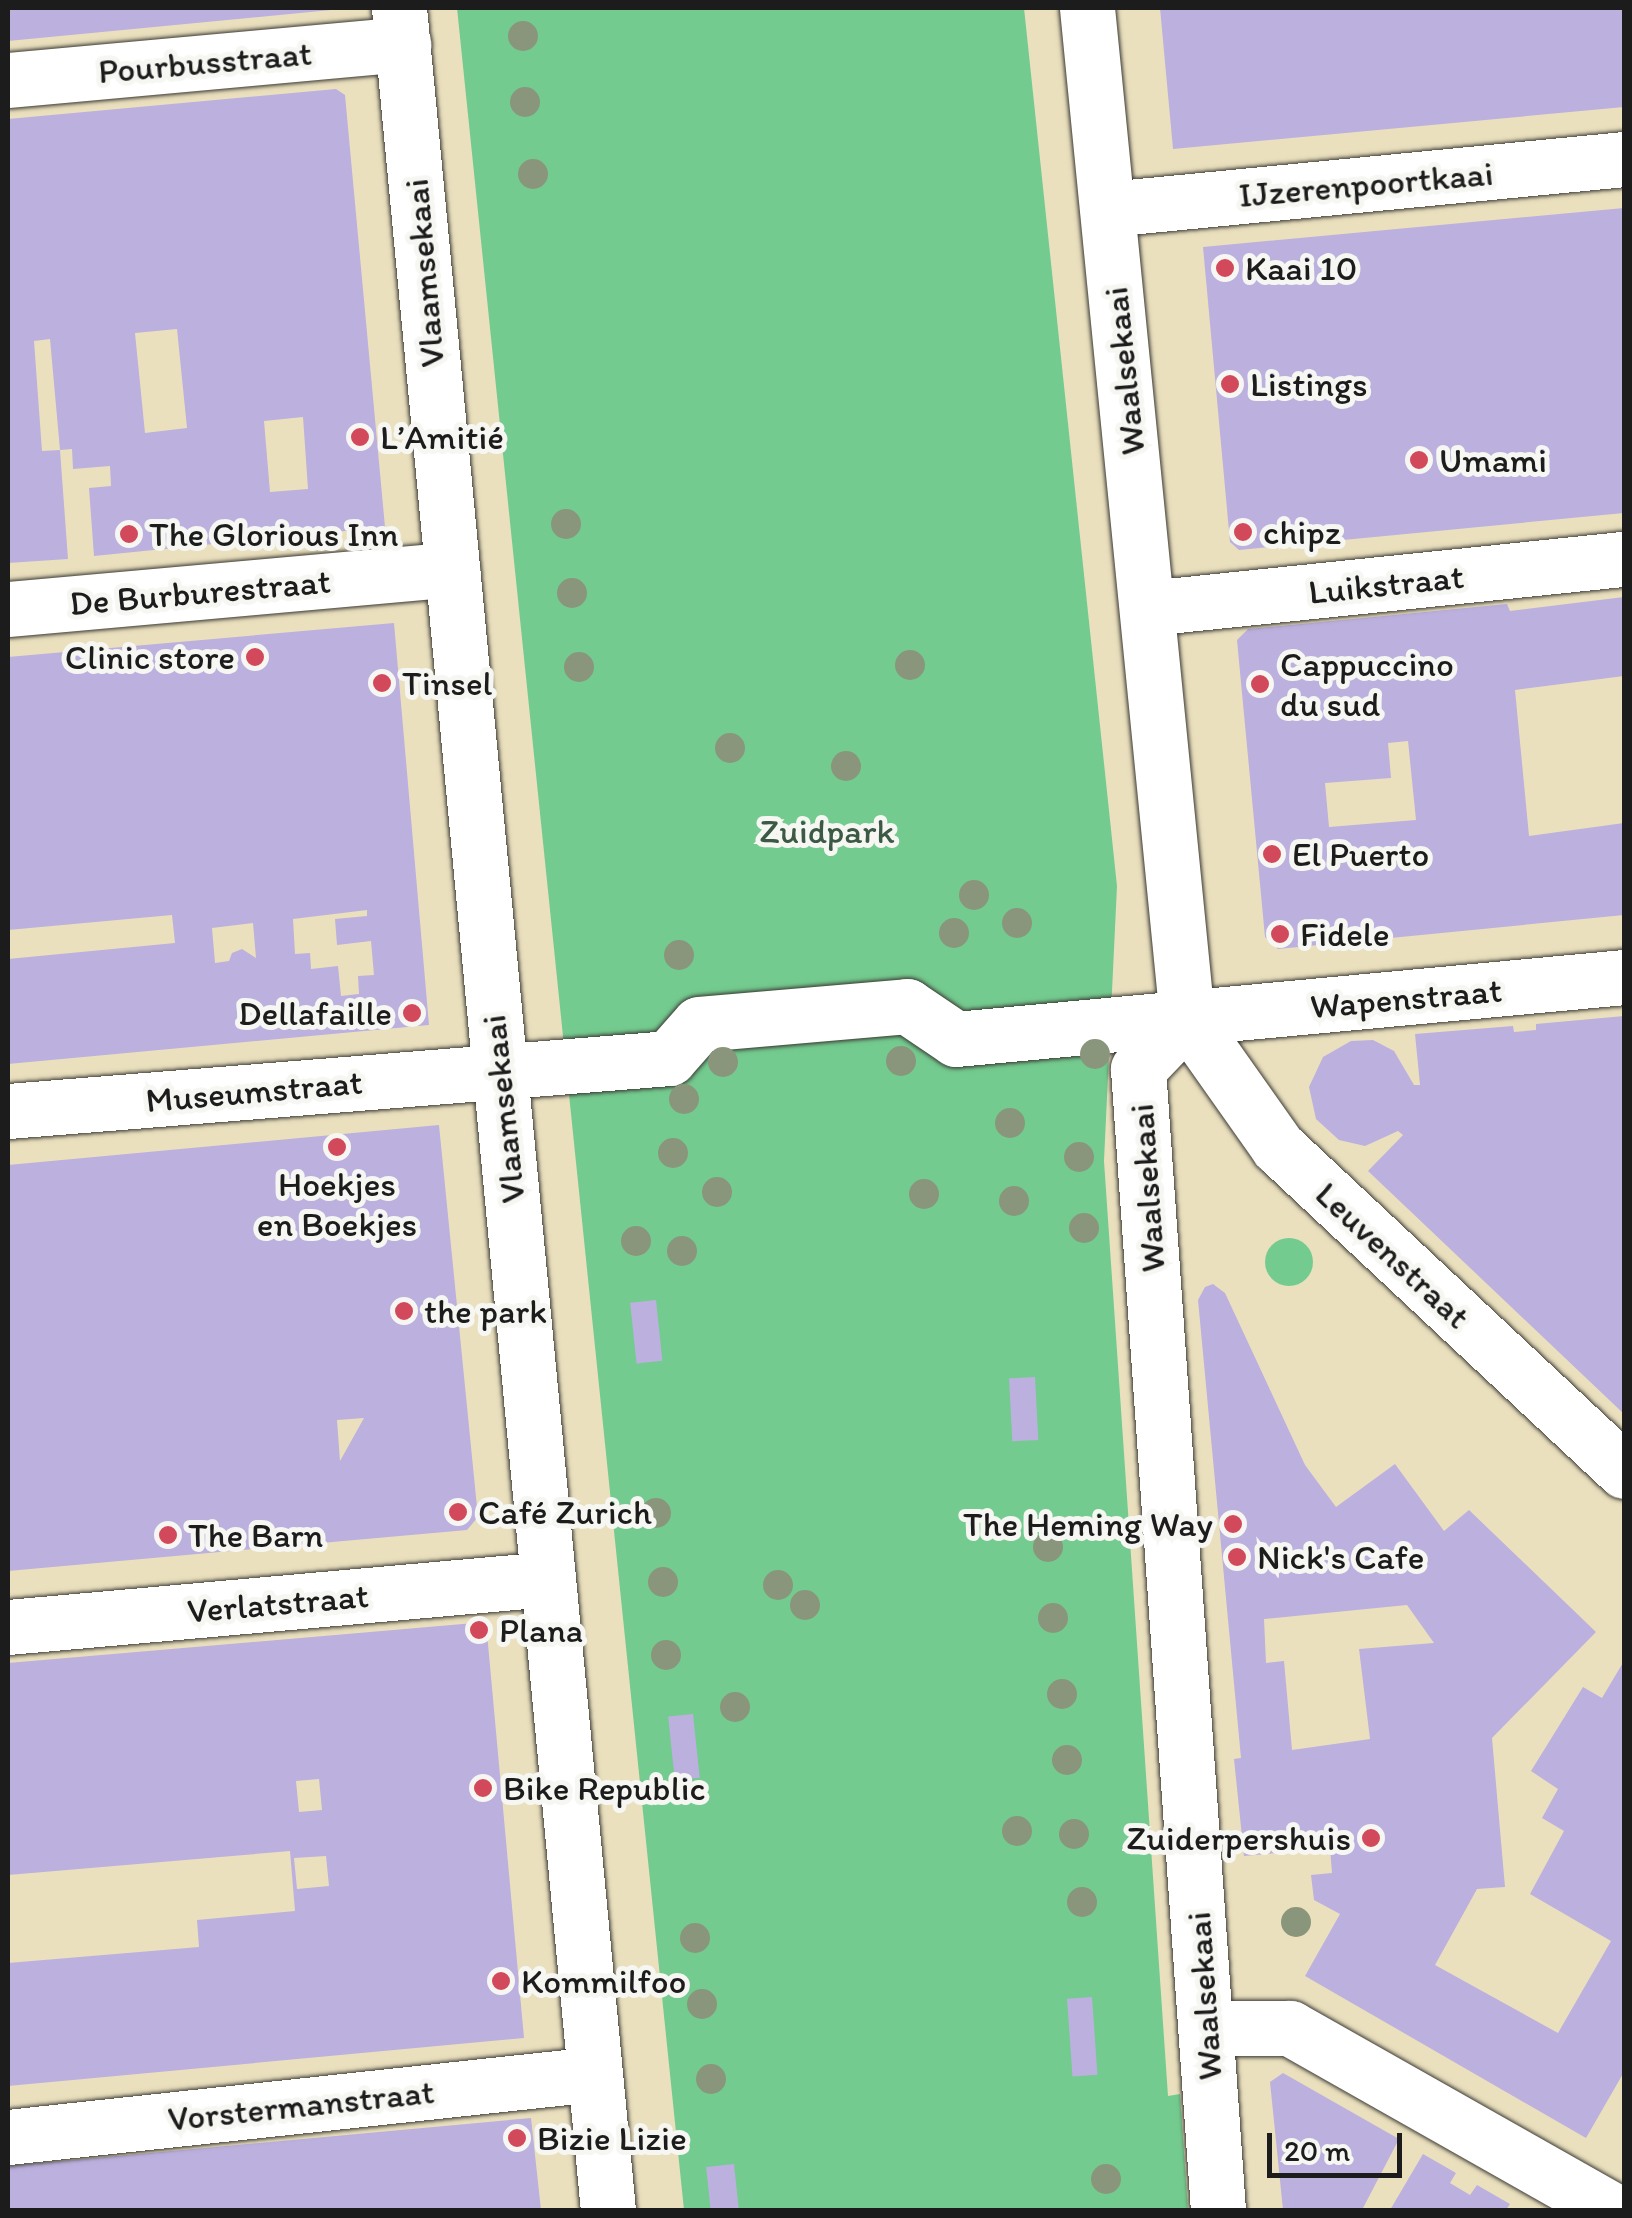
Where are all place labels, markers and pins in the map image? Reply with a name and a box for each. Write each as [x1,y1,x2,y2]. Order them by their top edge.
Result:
place label: Kaai 10 [1245,247,1357,289]
marker: Kaai 10 [1214,257,1236,279]
place label: Listings [1250,363,1368,405]
marker: Listings [1219,373,1241,395]
place label: L’Amitié [380,416,504,458]
marker: L’Amitié [349,426,371,448]
place label: Umami [1439,439,1547,481]
marker: Umami [1408,449,1430,471]
place label: chipz [1263,511,1341,553]
place label: The Glorious Inn [149,513,398,555]
marker: chipz [1232,521,1254,543]
marker: The Glorious Inn [118,523,140,545]
place label: Clinic store [65,636,235,678]
place label: Cappuccino du sud [1280,643,1454,725]
marker: Clinic store [244,646,266,668]
place label: Tinsel [402,662,492,704]
marker: Tinsel [371,672,393,694]
marker: Cappuccino du sud [1249,673,1271,695]
place label: El Puerto [1292,833,1430,875]
marker: El Puerto [1261,843,1283,865]
place label: Fidele [1300,913,1390,955]
marker: Fidele [1269,923,1291,945]
place label: Dellafaille [238,992,392,1034]
marker: Dellafaille [401,1002,423,1024]
marker: Hoekjes en Boekjes [326,1136,348,1158]
place label: Hoekjes en Boekjes [257,1163,417,1245]
place label: the park [424,1290,548,1332]
marker: the park [393,1300,415,1322]
place label: Café Zurich [478,1491,652,1533]
marker: Café Zurich [447,1501,469,1523]
place label: The Heming Way [963,1503,1213,1545]
marker: The Heming Way [1222,1513,1244,1535]
place label: The Barn [188,1514,324,1556]
marker: The Barn [157,1524,179,1546]
place label: Nick's Cafe [1257,1536,1424,1578]
marker: Nick's Cafe [1226,1546,1248,1568]
place label: Plana [499,1609,583,1651]
marker: Plana [468,1619,490,1641]
place label: Bike Republic [503,1767,706,1809]
marker: Bike Republic [472,1777,494,1799]
place label: Zuiderpershuis [1127,1817,1351,1859]
marker: Zuiderpershuis [1360,1827,1382,1849]
place label: Kommilfoo [521,1960,687,2002]
marker: Kommilfoo [490,1970,512,1992]
place label: Bizie Lizie [537,2117,687,2159]
marker: Bizie Lizie [506,2127,528,2149]

